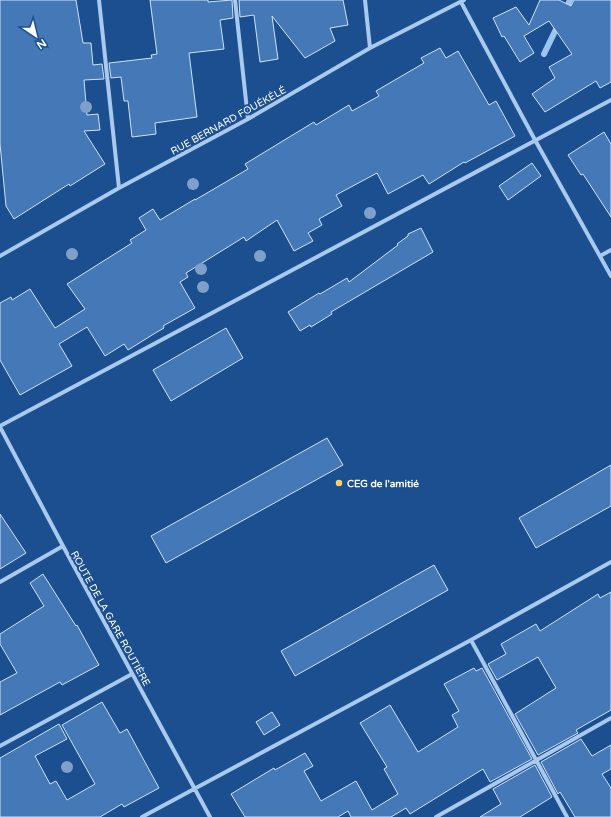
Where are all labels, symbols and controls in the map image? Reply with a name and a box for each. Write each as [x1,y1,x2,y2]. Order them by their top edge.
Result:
north arrow [16,16,56,56]
text: N [34,36,49,52]
street label: RUE BERNARD FOUÉKÉLÉ [169,84,288,158]
marker: CEG de l'amitié [334,478,344,488]
place label: CEG de l'amitié [347,478,419,490]
street label: ROUTE DE LA GARE ROUTIÈRE [68,549,152,688]

